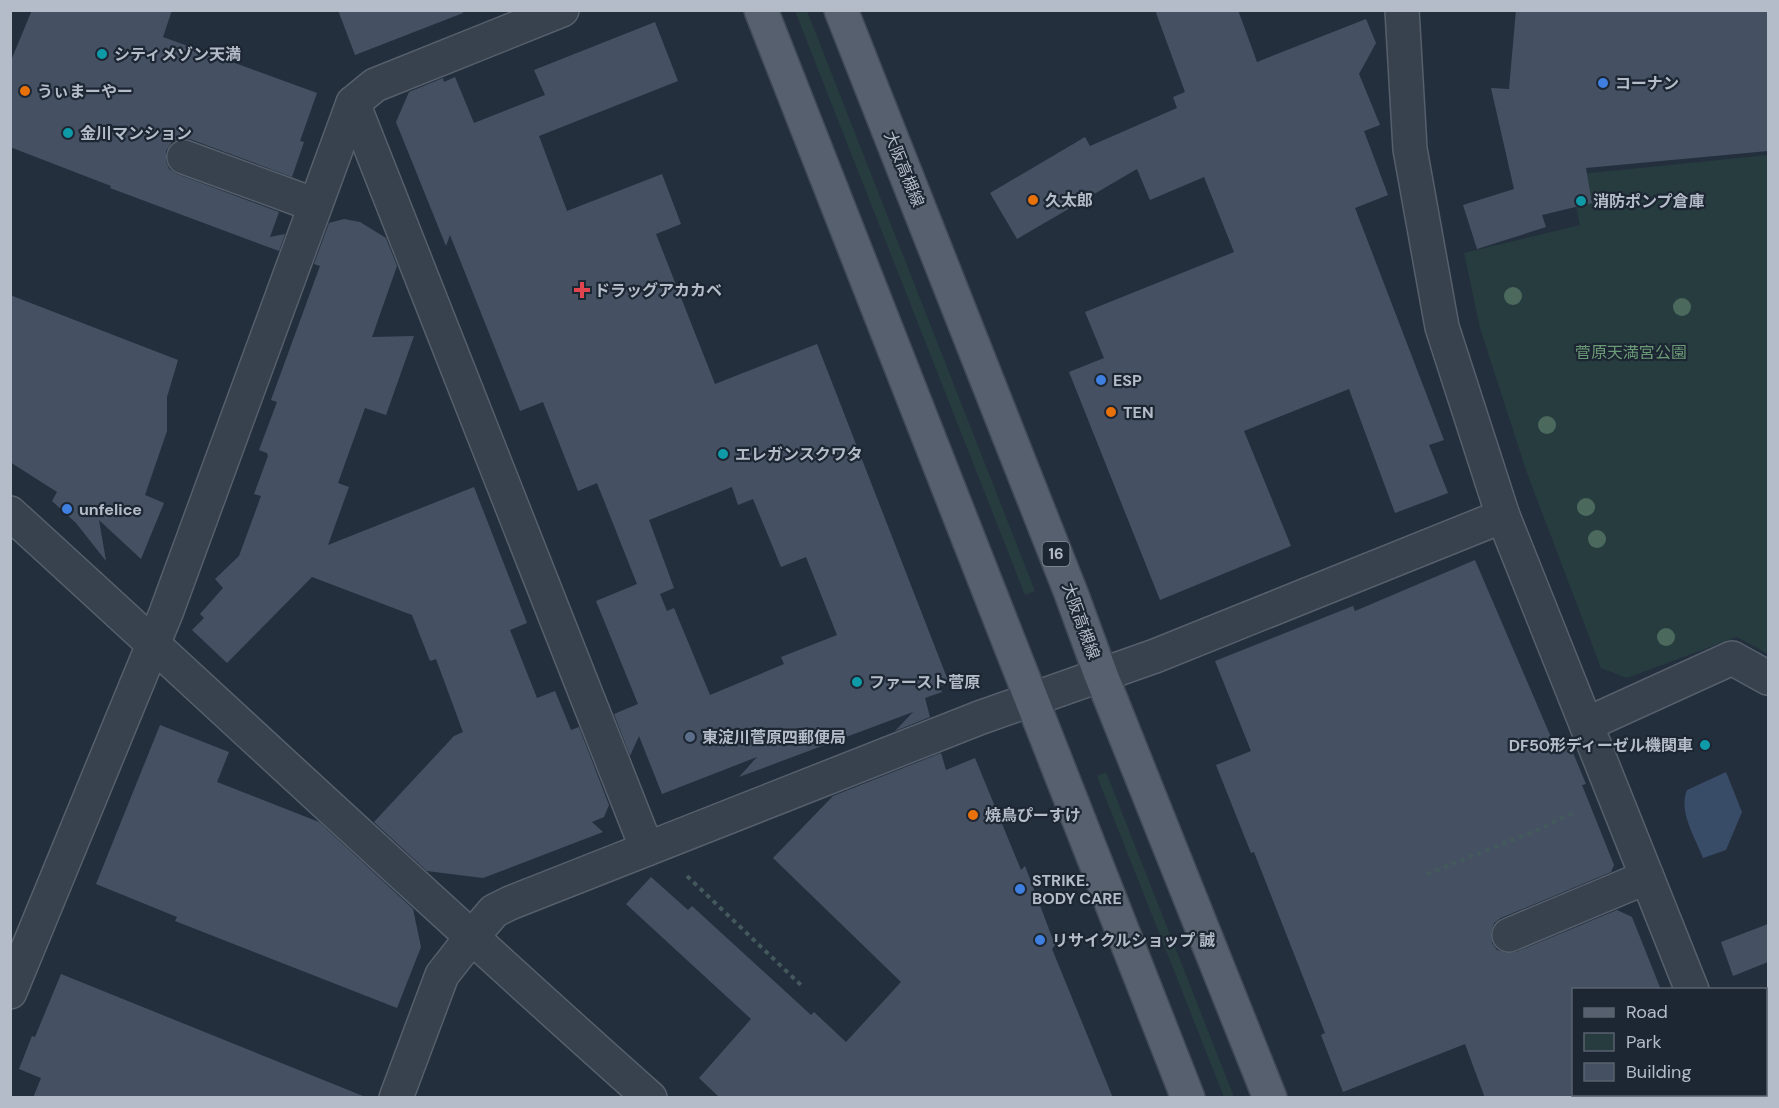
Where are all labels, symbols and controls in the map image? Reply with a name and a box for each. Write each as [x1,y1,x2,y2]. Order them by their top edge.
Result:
place label: シティメゾン天満 [114,44,241,65]
marker: シティメゾン天満 [95,47,109,61]
place label: コーナン [1615,73,1679,94]
marker: コーナン [1596,76,1610,90]
place label: うぃまーやー [37,81,133,102]
marker: うぃまーやー [18,84,32,98]
place label: 金川マンション [80,123,192,144]
marker: 金川マンション [61,126,75,140]
street label: 大阪高槻線 [879,128,929,210]
place label: 久太郎 [1045,190,1093,211]
place label: 消防ポンプ倉庫 [1593,191,1705,212]
marker: 久太郎 [1026,193,1040,207]
marker: 消防ポンプ倉庫 [1574,194,1588,208]
place label: ドラッグアカカベ [594,280,722,301]
marker: ドラッグアカカベ [575,283,589,297]
park label: 菅原天満宮公園 [1575,342,1687,363]
place label: ESP [1113,370,1142,391]
marker: ESP [1094,373,1108,387]
place label: TEN [1123,402,1154,423]
marker: TEN [1104,405,1118,419]
place label: エレガンスクワタ [735,444,863,465]
marker: エレガンスクワタ [716,447,730,461]
place label: unfelice [79,499,142,520]
marker: unfelice [60,502,74,516]
road number: 16 [1042,542,1070,566]
street label: 大阪高槻線 [1057,580,1105,662]
place label: ファースト菅原 [869,672,980,693]
marker: ファースト菅原 [850,675,864,689]
place label: 東淀川菅原四郵便局 [702,727,846,748]
marker: 東淀川菅原四郵便局 [683,730,697,744]
place label: DF50形ディーゼル機関車 [1509,735,1693,756]
marker: DF50形ディーゼル機関車 [1698,738,1712,752]
place label: 焼鳥ぴーすけ [985,805,1081,826]
marker: 焼鳥ぴーすけ [966,808,980,822]
place label: STRIKE. BODY CARE [1032,870,1122,909]
marker: STRIKE. BODY CARE [1013,882,1027,896]
place label: リサイクルショップ 誠 [1052,930,1215,951]
marker: リサイクルショップ 誠 [1033,933,1047,947]
legend [1572,988,1767,1096]
text: Road [1626,1000,1668,1024]
text: Park [1626,1030,1662,1054]
text: Building [1626,1060,1691,1084]

